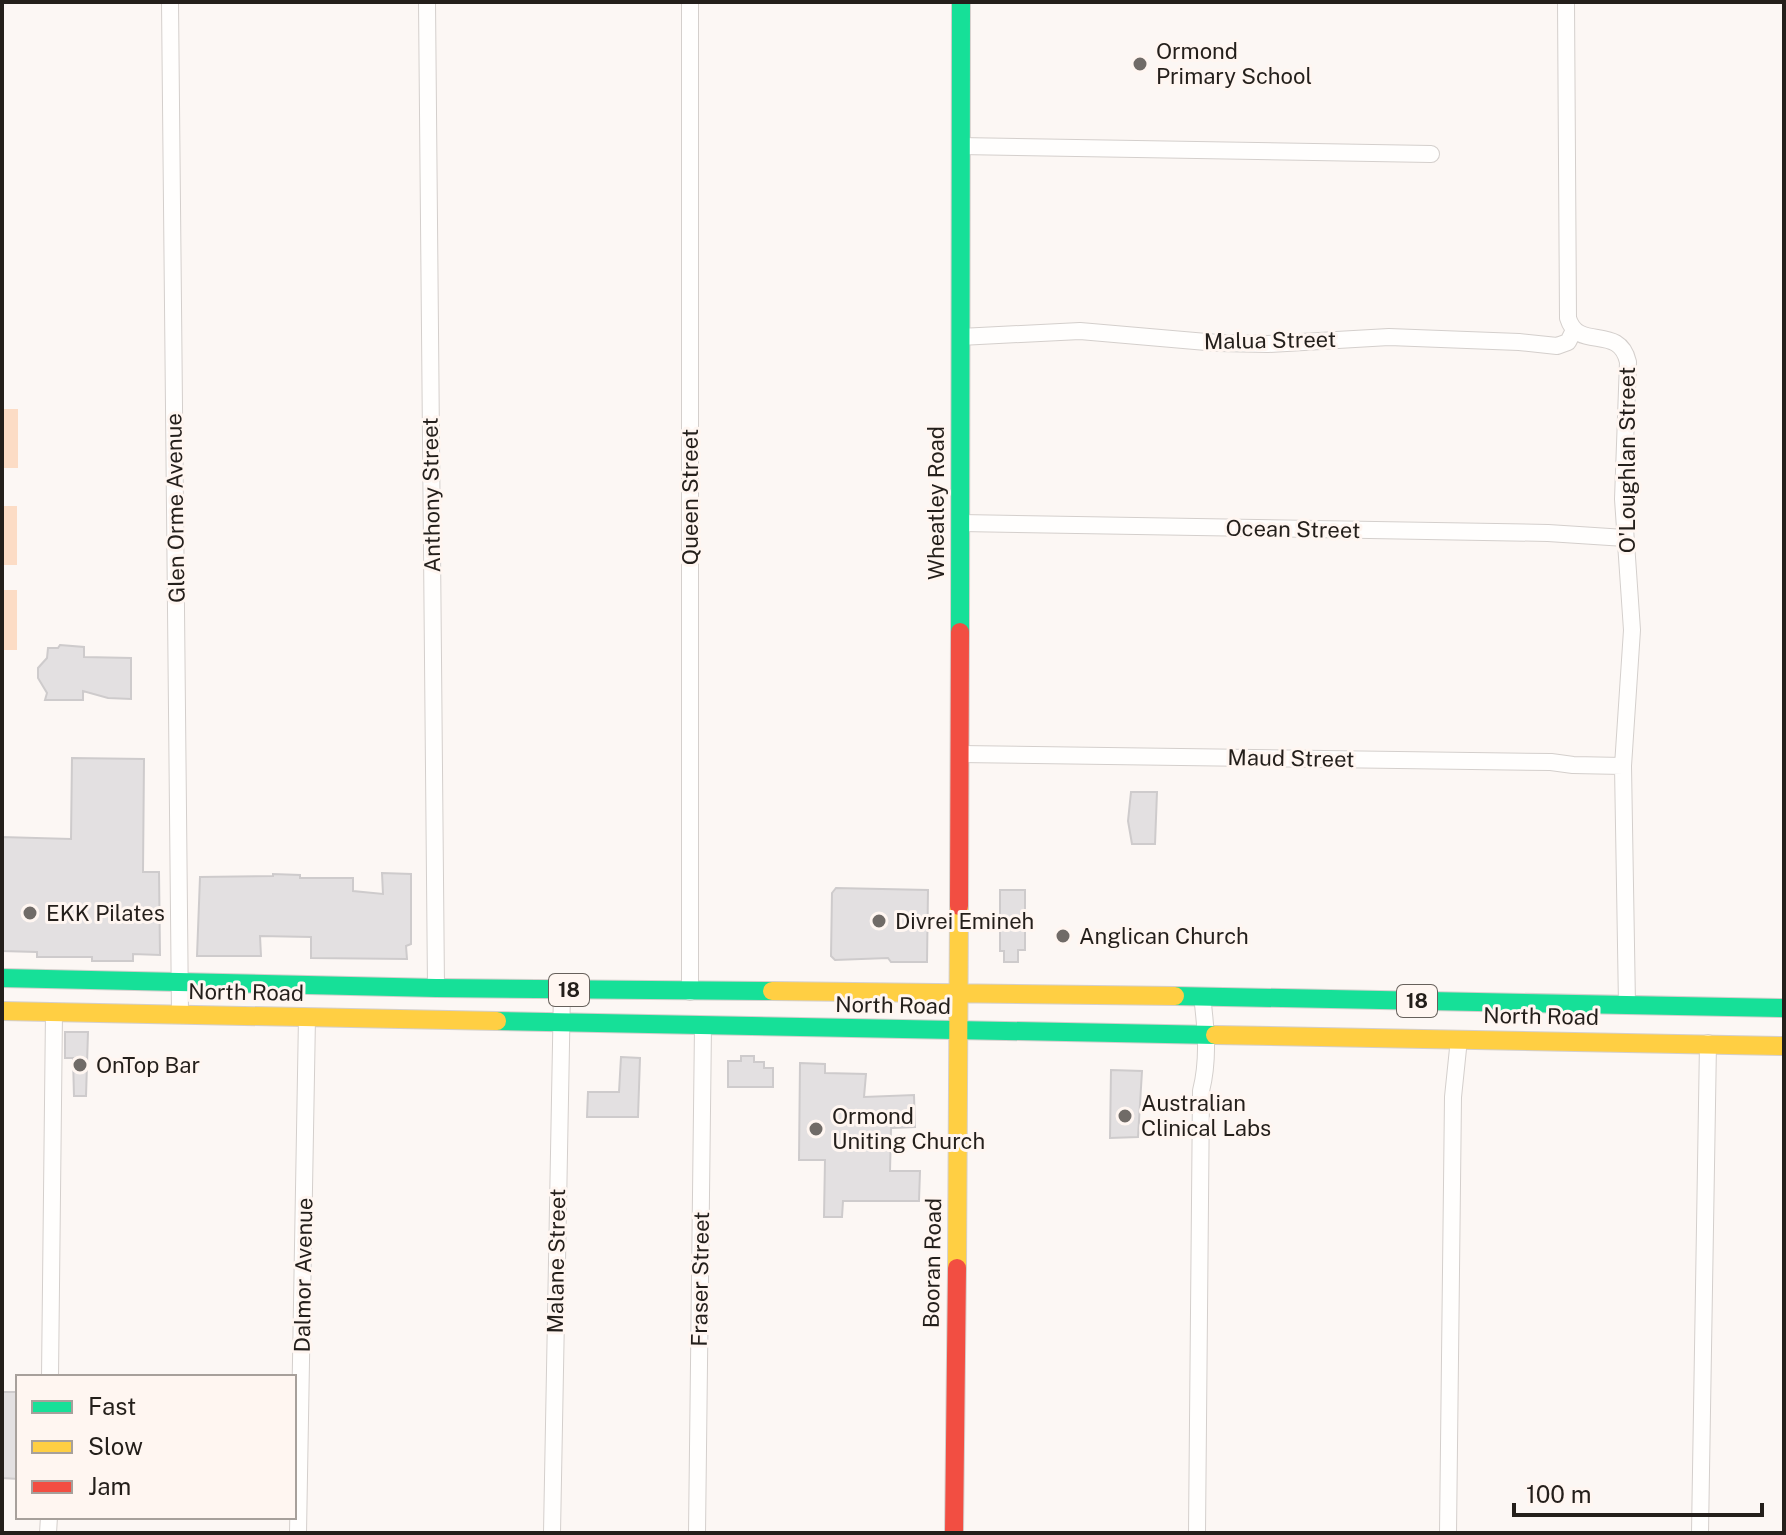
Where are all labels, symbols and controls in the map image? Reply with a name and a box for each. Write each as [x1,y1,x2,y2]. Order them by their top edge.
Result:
place label: Ormond Primary School [1156,38,1312,89]
marker: Ormond Primary School [1131,55,1149,73]
street label: Malua Street [1204,326,1336,354]
street label: O'Loughlan Street [1614,367,1640,553]
street label: Glen Orme Avenue [160,413,190,603]
street label: Anthony Street [417,417,445,573]
street label: Wheatley Road [923,426,949,580]
street label: Queen Street [677,429,703,565]
street label: Ocean Street [1225,515,1361,543]
street label: Maud Street [1227,744,1355,772]
place label: EKK Pilates [46,900,165,926]
marker: EKK Pilates [21,904,39,922]
place label: Divrei Emineh [895,908,1034,934]
marker: Divrei Emineh [870,912,888,930]
place label: Anglican Church [1079,923,1249,949]
marker: Anglican Church [1054,927,1072,945]
road number: 18 [549,974,589,1006]
street label: North Road [188,978,304,1006]
road number: 18 [1397,985,1437,1017]
street label: North Road [835,991,951,1019]
street label: North Road [1483,1002,1599,1030]
place label: OnTop Bar [96,1052,200,1078]
marker: OnTop Bar [71,1056,89,1074]
place label: Australian Clinical Labs [1141,1090,1271,1141]
place label: Ormond Uniting Church [832,1103,985,1154]
marker: Australian Clinical Labs [1116,1107,1134,1125]
marker: Ormond Uniting Church [807,1120,825,1138]
street label: Malane Street [542,1188,570,1334]
street label: Dalmor Avenue [289,1197,317,1353]
street label: Booran Road [918,1198,946,1328]
street label: Fraser Street [686,1211,714,1347]
legend [16,1375,296,1519]
text: Fast [88,1392,136,1420]
text: Slow [88,1432,143,1460]
scale bar [1514,1467,1762,1517]
text: Jam [88,1472,131,1500]
text: 100 m [1526,1480,1592,1508]

